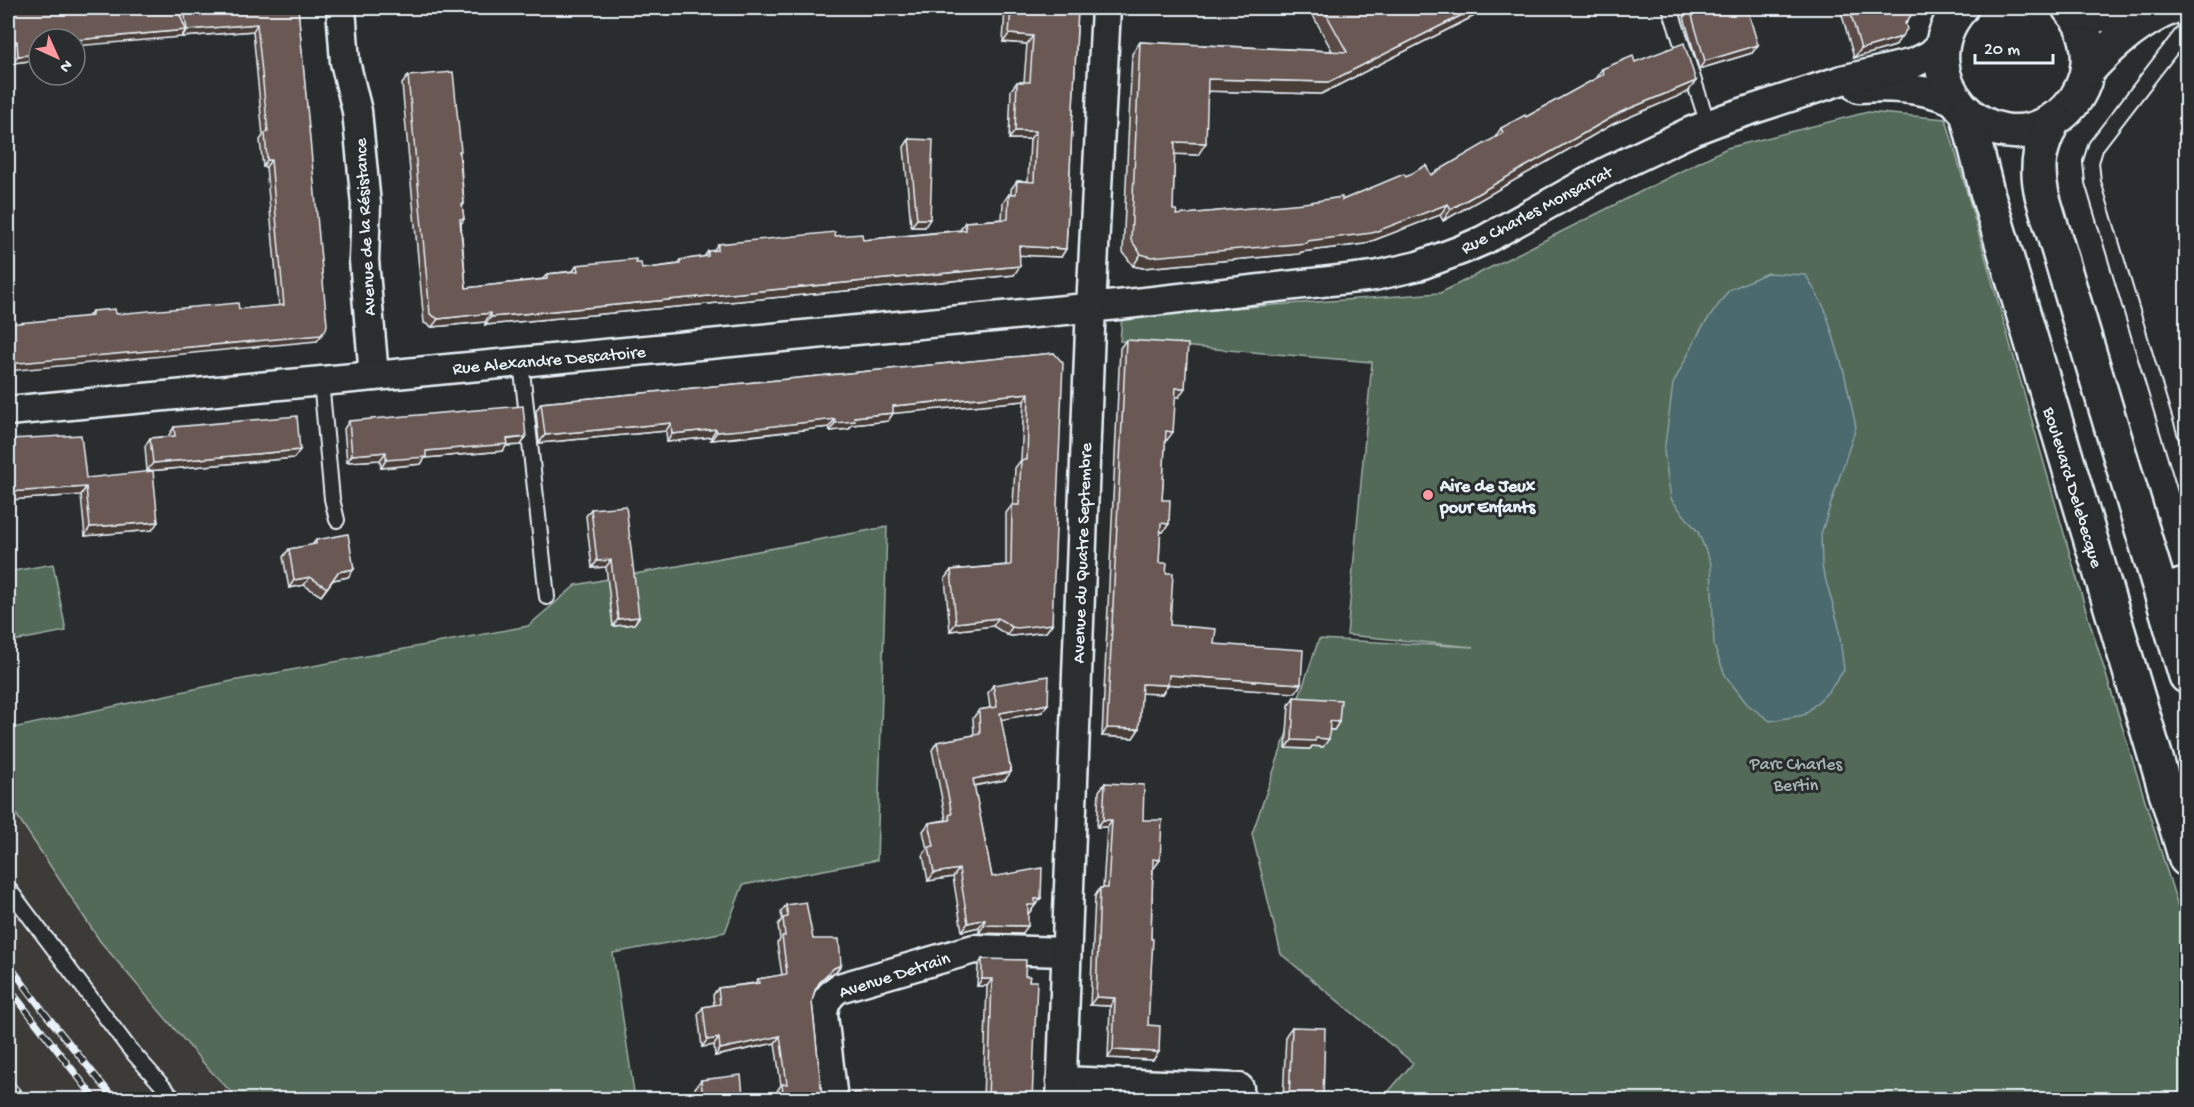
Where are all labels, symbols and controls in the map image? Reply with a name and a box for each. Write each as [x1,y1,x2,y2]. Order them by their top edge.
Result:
north arrow [27,27,87,87]
scale bar [1975,27,2053,65]
text: 20 m [1984,40,2020,61]
text: N [54,55,76,76]
street label: Avenue de la Résistance [351,137,382,316]
street label: Rue Charles Monsarrat [1458,162,1618,260]
street label: Rue Alexandre Descatoire [452,343,647,380]
street label: Boulevard Delebecque [2037,404,2106,571]
street label: Avenue du Quatre Septembre [1069,442,1098,664]
place label: Aire de Jeux pour Enfants [1439,477,1536,519]
marker: Aire de Jeux pour Enfants [1421,488,1435,502]
park label: Parc Charles Bertin [1749,755,1844,797]
street label: Avenue Detrain [837,948,953,1004]

